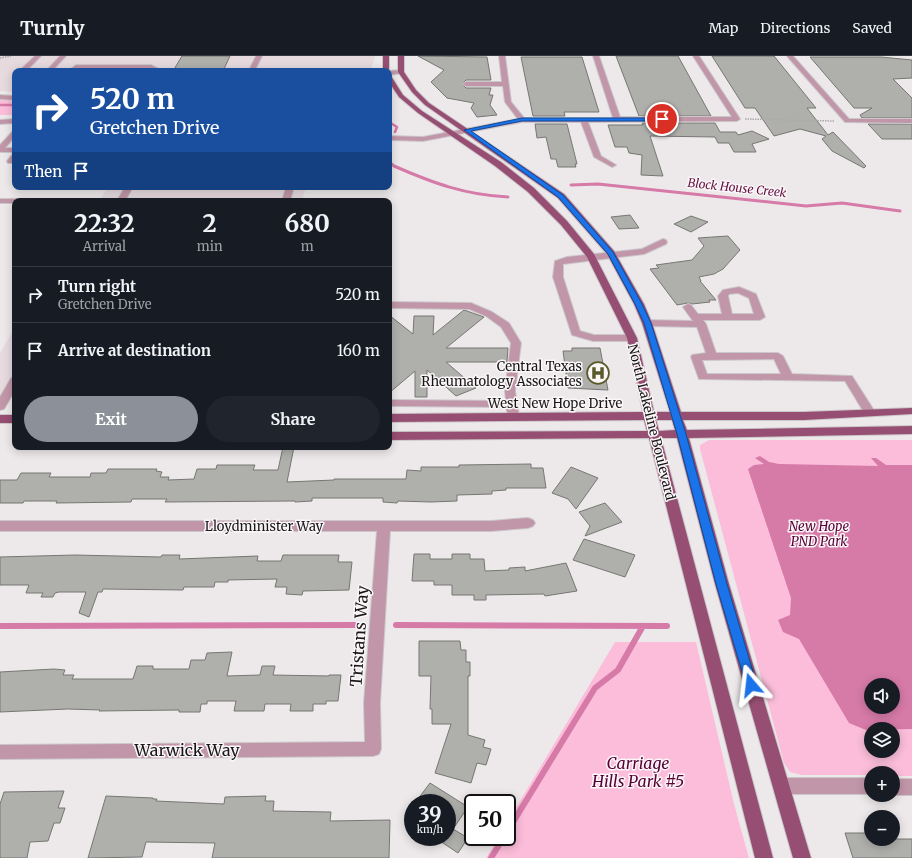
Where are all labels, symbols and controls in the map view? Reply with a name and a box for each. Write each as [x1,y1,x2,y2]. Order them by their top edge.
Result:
text: Turnly [20,16,85,40]
text: Map [708,19,738,37]
text: Directions [760,19,830,37]
text: Saved [852,19,892,37]
text: 520 m [90,81,175,117]
icon: right [24,84,76,136]
pin [645,102,679,136]
icon: arrive [651,108,673,130]
text: Gretchen Drive [90,116,220,139]
icon: arrive [70,160,92,182]
text: Then [24,162,62,181]
water label: Block House Creek [687,175,788,200]
text: 22:32 [74,208,135,239]
text: 2 [203,208,217,239]
text: 680 [285,208,330,239]
text: Arrival [83,238,126,255]
text: min [197,238,223,255]
text: m [301,238,314,255]
text: Turn right [58,277,136,296]
icon: right [24,284,46,306]
text: 520 m [335,285,380,304]
text: Gretchen Drive [58,296,152,313]
icon: arrive [24,340,46,362]
text: Arrive at destination [58,341,211,360]
text: 160 m [337,341,380,360]
street label: North Lakeline Boulevard [624,342,679,502]
place label: Central Texas Rheumatology Associates [421,358,582,390]
hospital icon: Central Texas Rheumatology Associates [585,360,611,386]
street label: West New Hope Drive [487,395,622,412]
button: Exit [24,396,198,442]
button: Share [206,396,380,442]
street label: Lloydminister Way [205,518,324,535]
park label: New Hope PND Park [789,518,850,550]
street label: Tristans Way [345,584,373,687]
position arrow [730,664,772,706]
map controls [864,678,900,846]
button: sound [864,678,900,714]
button: layers [864,722,900,758]
street label: Warwick Way [134,740,240,760]
park label: Carriage Hills Park #5 [591,753,684,791]
button: + [864,766,900,802]
speed limit sign: 50 [464,794,516,846]
text: 39 [418,802,442,827]
button: − [864,810,900,846]
text: km/h [417,823,443,836]

